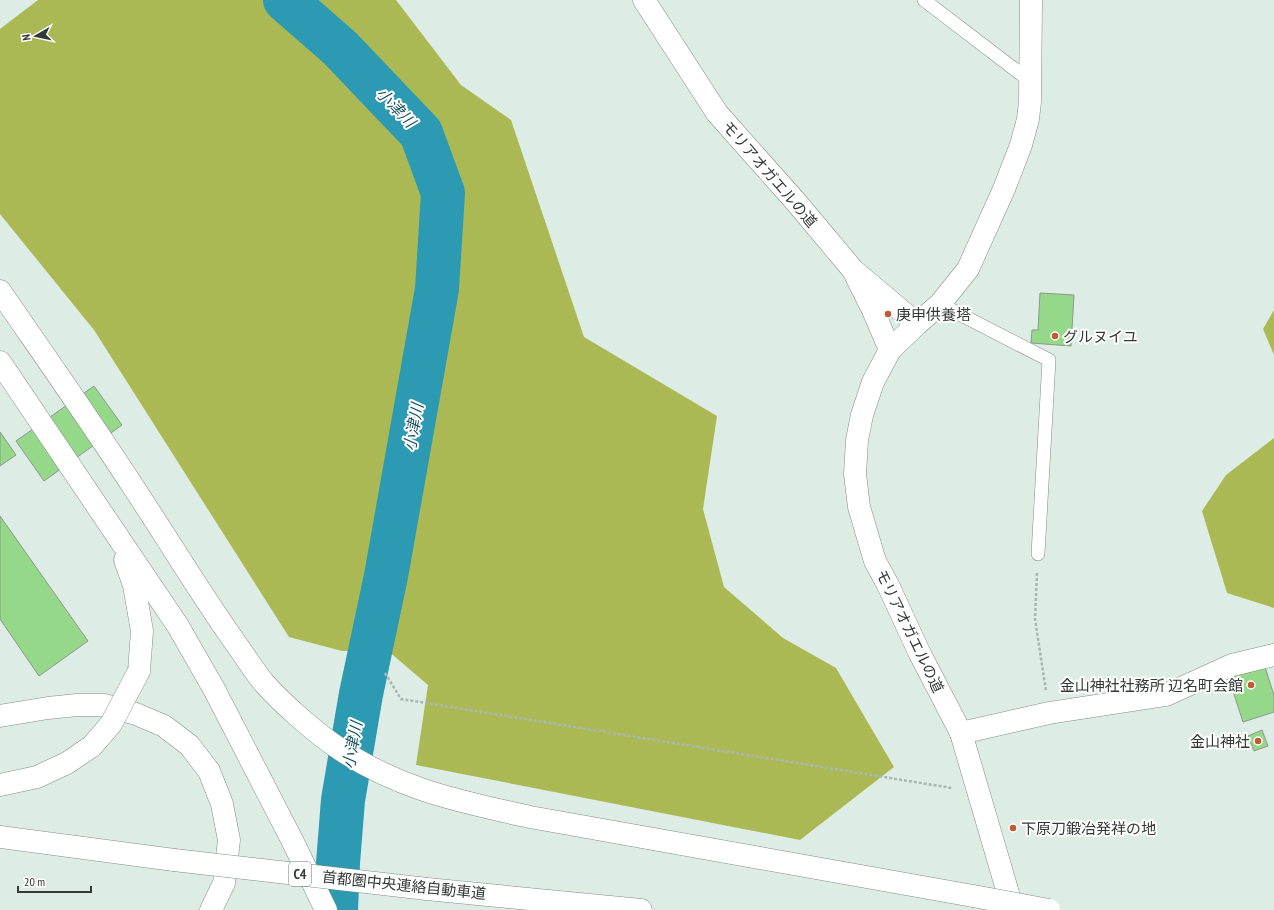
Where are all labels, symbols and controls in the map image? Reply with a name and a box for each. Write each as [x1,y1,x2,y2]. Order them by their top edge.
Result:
north arrow [16,16,56,56]
text: N [19,33,34,42]
water label: 小津川 [372,83,421,133]
street label: モリアオガエルの道 [719,117,821,231]
place label: 庚申供養塔 [896,305,971,324]
marker: 庚申供養塔 [883,309,893,319]
place label: グルヌイユ [1063,327,1138,346]
marker: グルヌイユ [1050,331,1060,341]
water label: 小津川 [399,400,427,452]
street label: モリアオガエルの道 [872,566,948,696]
place label: 金山神社社務所 辺名町会館 [1060,676,1243,695]
marker: 金山神社社務所 辺名町会館 [1246,680,1256,690]
water label: 小津川 [338,718,366,770]
place label: 金山神社 [1190,732,1250,751]
marker: 金山神社 [1253,736,1263,746]
place label: 下原刀鍛冶発祥の地 [1021,819,1156,838]
marker: 下原刀鍛冶発祥の地 [1008,823,1018,833]
road number: C4 [289,862,311,886]
street label: 首都圏中央連絡自動車道 [321,867,487,903]
scale bar [18,868,91,894]
text: 20 m [24,874,45,889]

